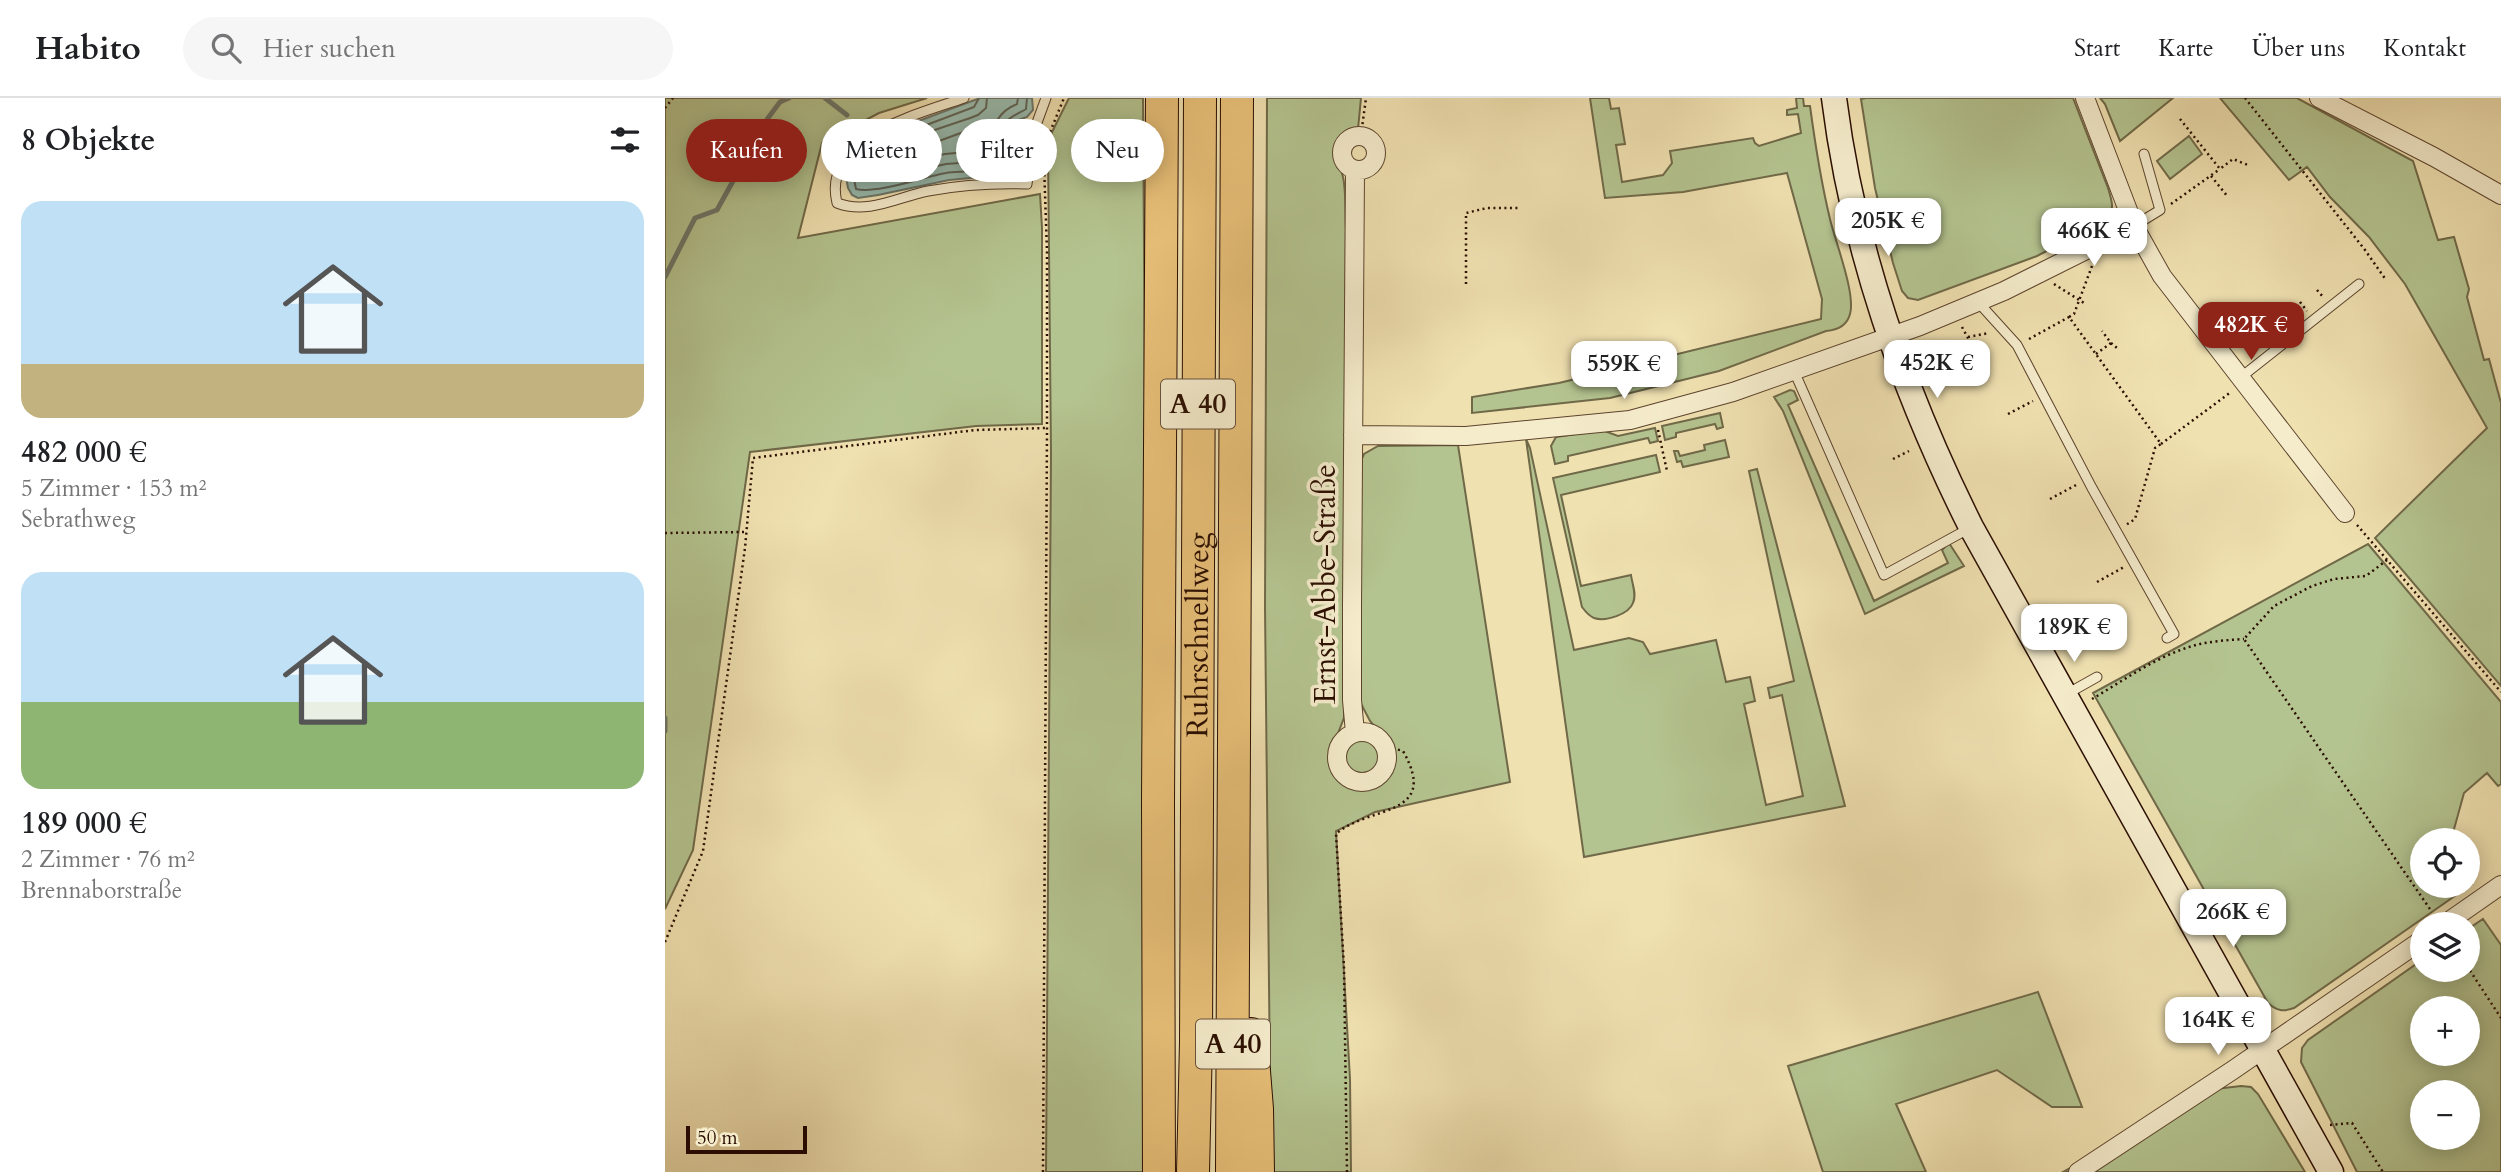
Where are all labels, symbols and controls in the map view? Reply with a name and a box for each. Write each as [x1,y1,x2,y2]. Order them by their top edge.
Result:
search box [183,17,673,80]
text: Habito [35,26,141,71]
icon: search [207,29,245,67]
text: Hier suchen [263,31,396,66]
text: Start [2074,32,2120,65]
text: Karte [2158,32,2214,65]
text: Über uns [2252,32,2345,65]
text: Kontakt [2383,32,2466,65]
chip: Kaufen [686,119,807,182]
chip: Mieten [821,119,942,182]
chip: Filter [956,119,1057,182]
chip: Neu [1071,119,1164,182]
text: 8 Objekte [21,120,155,161]
icon: filters [606,121,644,159]
pin: 205K € [1831,198,1945,258]
text: 205K € [1851,205,1925,236]
pin: 466K € [2037,208,2151,268]
text: 466K € [2057,215,2131,246]
icon: home [270,246,396,372]
pin: 482K € [2194,302,2308,362]
text: 482K € [2214,309,2288,340]
pin: 452K € [1880,341,1994,400]
pin: 559K € [1567,342,1681,401]
text: 452K € [1900,347,1974,378]
text: 559K € [1587,348,1661,379]
road number: A 40 [1161,380,1235,428]
text: 482 000 € [21,432,147,473]
street label: Ernst-Abbe-Straße [1305,464,1346,704]
text: 5 Zimmer · 153 m² [21,473,206,504]
text: Sebrathweg [21,504,135,535]
street label: Ruhrschnellweg [1177,532,1219,738]
pin: 189K € [2017,604,2131,664]
text: 189K € [2037,611,2111,642]
icon: home [270,617,396,743]
text: 189 000 € [21,803,147,844]
map controls [2410,828,2480,1150]
button: locate [2410,828,2480,898]
text: 2 Zimmer · 76 m² [21,844,195,875]
text: Brennaborstraße [21,875,182,906]
pin: 266K € [2176,890,2290,949]
text: 266K € [2196,896,2270,927]
button: layers [2410,912,2480,982]
button: + [2410,996,2480,1066]
pin: 164K € [2161,998,2275,1057]
text: 164K € [2181,1004,2255,1035]
road number: A 40 [1196,1020,1270,1068]
button: − [2410,1080,2480,1150]
scale bar [686,1123,807,1155]
text: 50 m [697,1125,738,1151]

